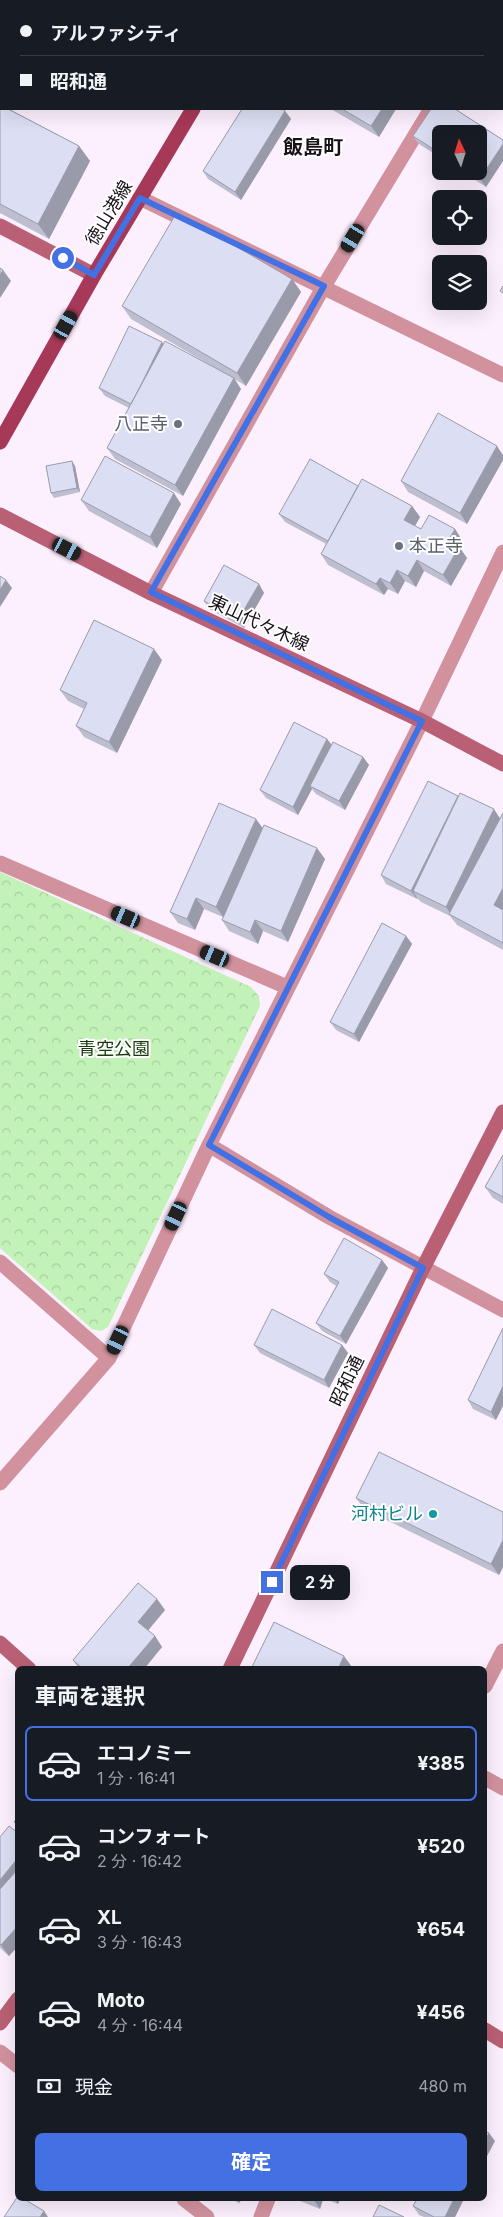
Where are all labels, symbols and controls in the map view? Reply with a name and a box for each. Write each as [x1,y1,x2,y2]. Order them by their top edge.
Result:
text: アルファシティ [50,22,182,45]
text: 昭和通 [50,70,107,93]
north arrow [432,125,488,180]
map controls [432,125,487,310]
district label: 飯島町 [283,135,343,159]
street label: 徳山港線 [81,176,136,249]
button: locate [432,190,487,245]
car [338,221,367,255]
route start [52,247,74,269]
button: layers [432,255,487,310]
car [52,308,79,342]
place label: 八正寺 [114,413,168,434]
marker: 八正寺 [172,418,184,430]
place label: 本正寺 [409,535,463,556]
car [50,536,83,562]
marker: 本正寺 [393,540,405,552]
street label: 東山代々木線 [206,590,313,655]
car [109,904,142,930]
car [198,943,231,969]
park label: 青空公園 [78,1038,150,1059]
car [162,1199,189,1233]
car [104,1323,131,1357]
street label: 昭和通 [325,1352,368,1410]
place label: 河村ビル [351,1503,423,1524]
marker: 河村ビル [427,1508,439,1520]
callout: 2 分 [290,1564,350,1600]
route end [261,1571,283,1593]
text: 2 分 [305,1572,335,1592]
text: 車両を選択 [35,1683,145,1709]
icon: car [37,1741,82,1786]
text: エコノミー [97,1742,192,1765]
text: ¥385 [417,1752,465,1775]
text: 1 分 · 16:41 [97,1768,175,1788]
icon: car [37,1824,82,1869]
text: コンフォート [97,1825,210,1848]
text: ¥520 [417,1835,465,1858]
text: 2 分 · 16:42 [97,1851,182,1871]
text: XL [97,1906,122,1929]
icon: car [37,1907,82,1952]
text: ¥654 [417,1918,465,1941]
text: 3 分 · 16:43 [97,1932,182,1952]
text: Moto [97,1989,145,2012]
icon: car [37,1990,82,2035]
text: ¥456 [417,2001,465,2024]
text: 4 分 · 16:44 [97,2015,183,2035]
icon: cash [35,2072,63,2100]
text: 現金 [75,2076,113,2099]
text: 480 m [418,2076,467,2096]
button: 確定 [35,2133,467,2191]

